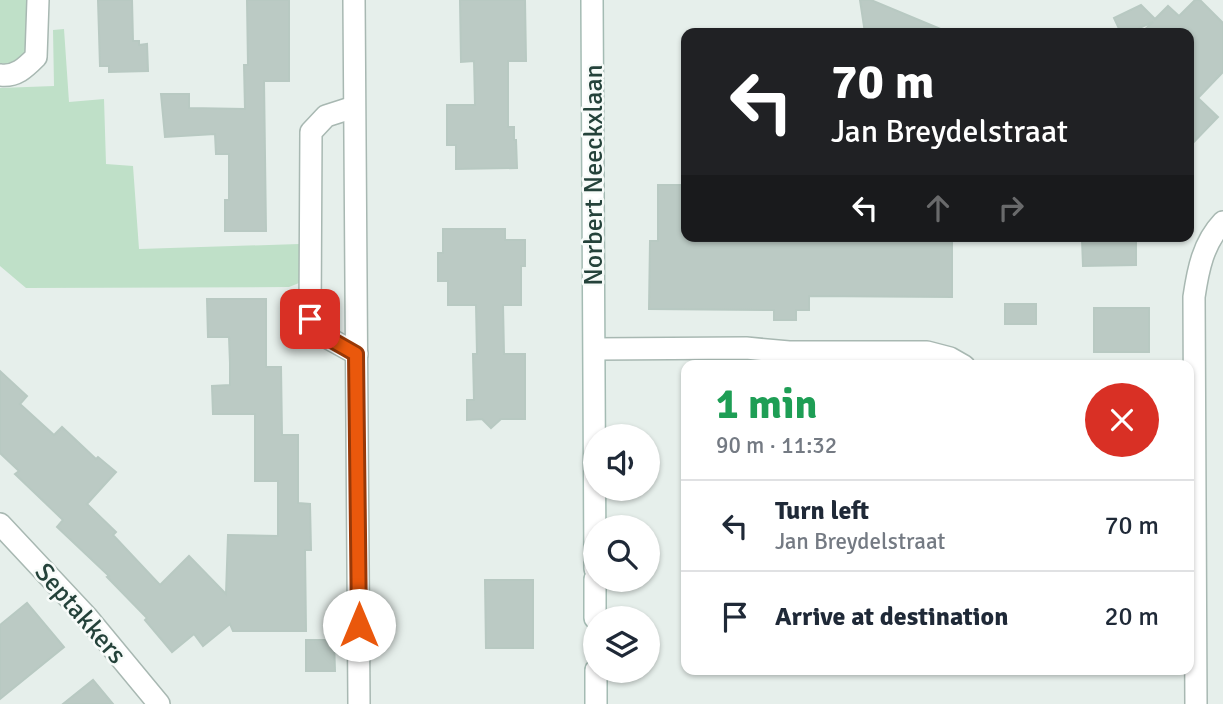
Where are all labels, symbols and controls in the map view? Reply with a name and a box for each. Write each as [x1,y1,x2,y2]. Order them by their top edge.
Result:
text: 70 m [831,52,934,112]
icon: left [716,56,807,147]
street label: Norbert Neeckxlaan [578,64,610,286]
text: Jan Breydelstraat [831,112,1068,151]
icon: left [846,189,884,227]
icon: ahead [919,189,957,227]
icon: right [992,189,1030,227]
pin [280,289,340,349]
icon: arrive [291,300,329,338]
text: 1 min [716,379,817,430]
button: close [1085,383,1159,457]
map controls [583,424,660,683]
button: sound [583,424,660,501]
text: 90 m · 11:32 [716,431,837,460]
text: Turn left [775,495,869,527]
icon: left [716,507,754,545]
text: 70 m [1104,510,1159,542]
button: search [583,515,660,592]
text: Jan Breydelstraat [775,527,945,556]
street label: Septakkers [28,557,133,671]
position arrow [322,588,396,662]
icon: arrive [716,598,754,636]
text: Arrive at destination [775,601,1008,633]
text: 20 m [1104,601,1159,633]
button: layers [583,606,660,683]

